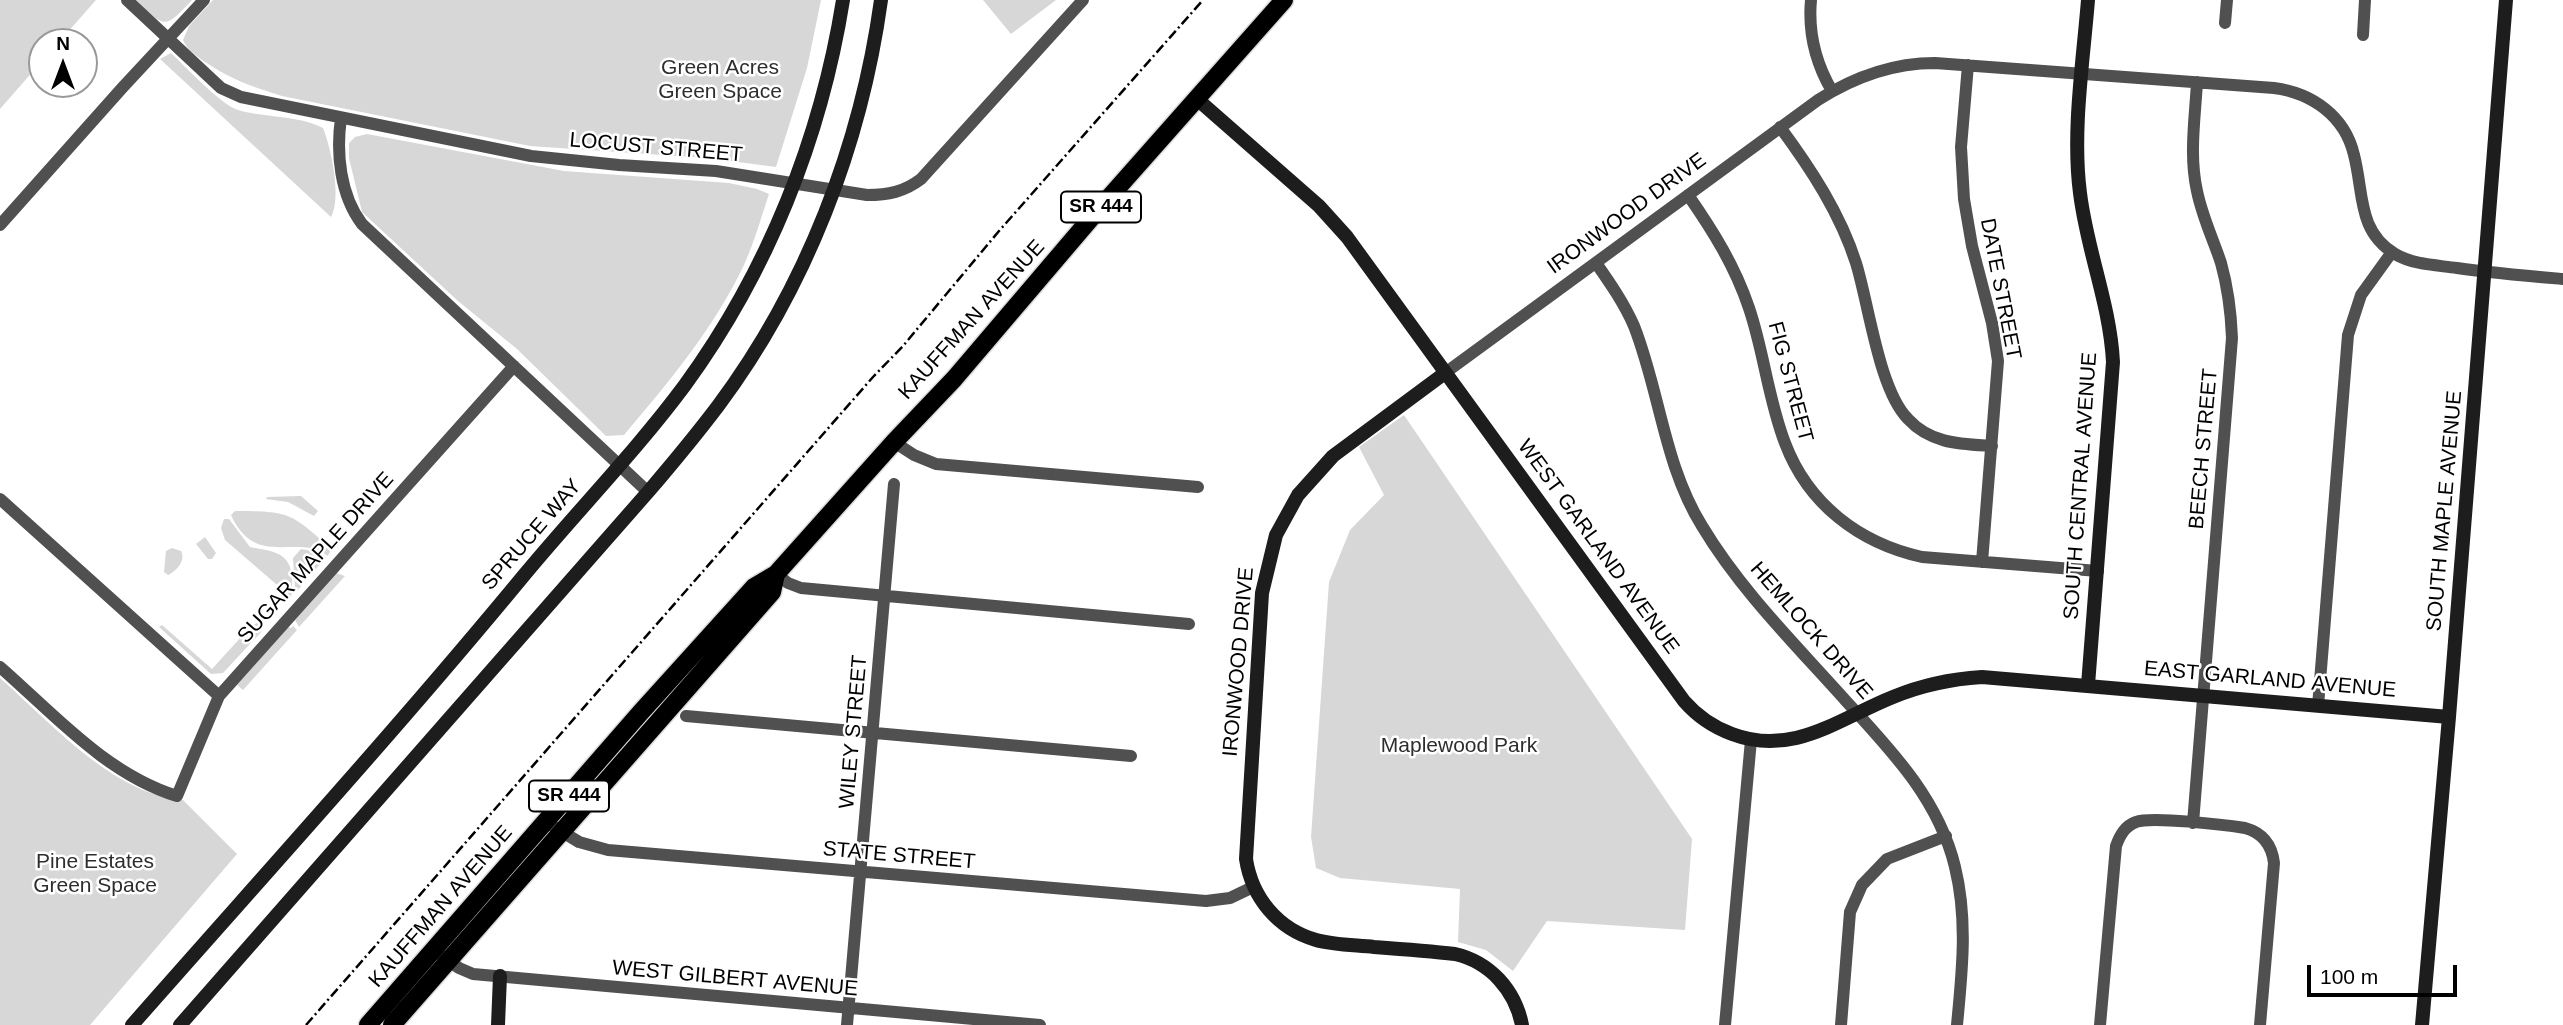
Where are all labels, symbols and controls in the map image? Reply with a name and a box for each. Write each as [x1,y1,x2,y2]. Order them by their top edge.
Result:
north arrow [28,28,98,98]
text: N [56,33,70,54]
park label: Green Acres Green Space [658,55,782,105]
street label: LOCUST STREET [568,128,744,168]
street label: IRONWOOD DRIVE [1543,148,1711,280]
road number: SR 444 [1061,192,1141,223]
street label: DATE STREET [1974,216,2026,362]
street label: KAUFFMAN AVENUE [894,235,1050,405]
street label: FIG STREET [1762,319,1818,445]
street label: SOUTH CENTRAL AVENUE [2059,351,2103,621]
street label: BEECH STREET [2184,368,2224,530]
street label: SOUTH MAPLE AVENUE [2422,390,2468,632]
street label: WEST GARLAND AVENUE [1512,435,1684,659]
street label: SUGAR MAPLE DRIVE [232,467,400,649]
street label: SPRUCE WAY [477,474,587,596]
street label: HEMLOCK DRIVE [1744,557,1878,705]
street label: IRONWOOD DRIVE [1218,566,1260,758]
street label: WILEY STREET [835,654,873,810]
street label: EAST GARLAND AVENUE [2143,656,2397,704]
park label: Maplewood Park [1381,733,1537,759]
road number: SR 444 [529,780,609,811]
street label: KAUFFMAN AVENUE [364,821,518,993]
street label: STATE STREET [822,837,976,875]
park label: Pine Estates Green Space [33,849,157,899]
scale bar [2311,951,2462,995]
street label: WEST GILBERT AVENUE [611,956,859,1002]
text: 100 m [2320,965,2378,988]

